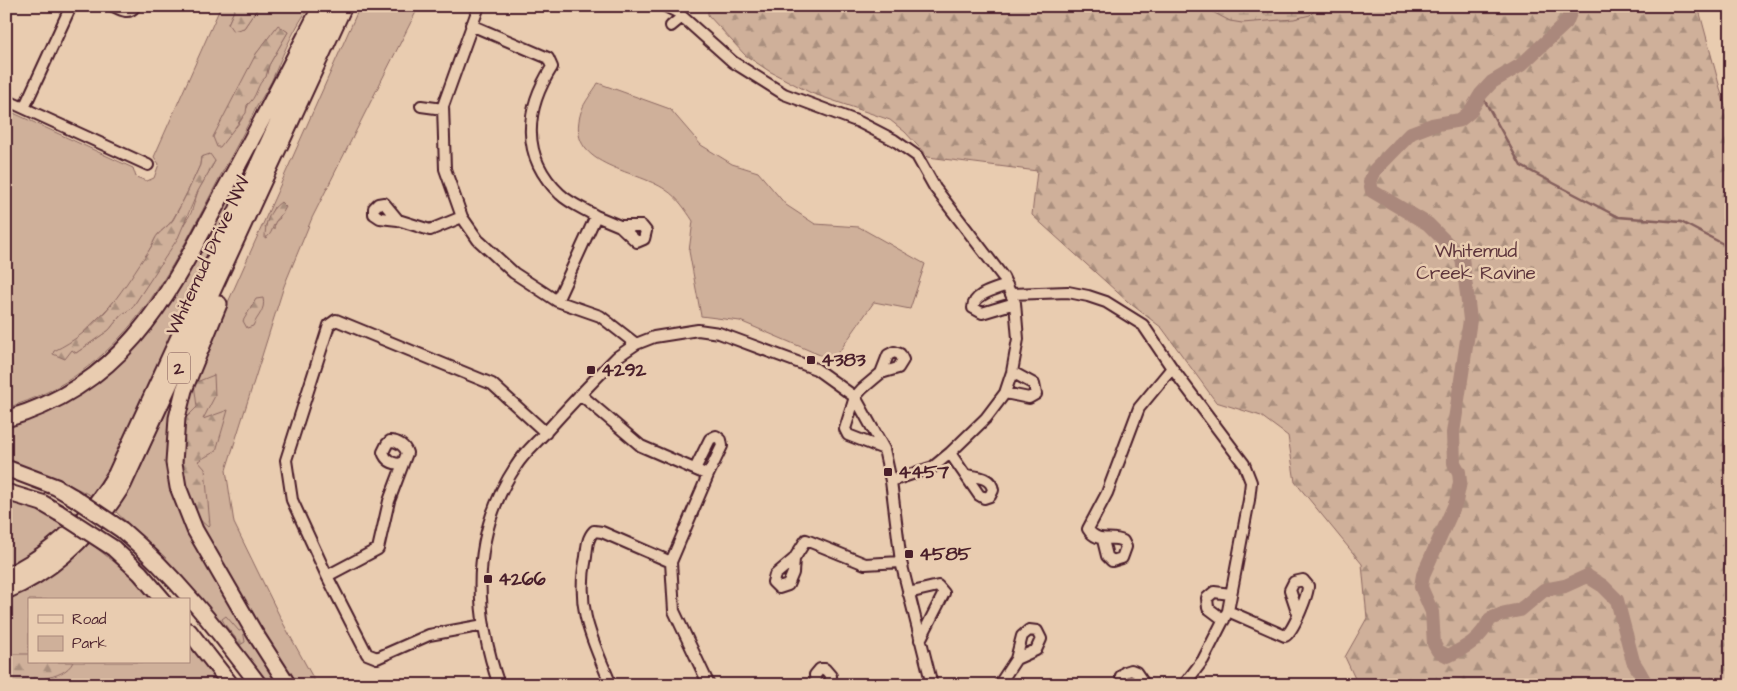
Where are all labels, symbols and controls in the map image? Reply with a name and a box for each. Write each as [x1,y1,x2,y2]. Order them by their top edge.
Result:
street label: Whitemud Drive NW [159,172,257,340]
park label: Whitemud Creek Ravine [1416,238,1536,287]
place label: 4383 [821,347,866,374]
road number: 2 [168,352,190,383]
marker: 4383 [805,354,817,366]
place label: 4292 [601,357,647,384]
marker: 4292 [585,364,597,376]
place label: 4457 [898,459,949,486]
marker: 4457 [882,466,894,478]
place label: 4585 [919,541,972,568]
marker: 4585 [903,548,915,560]
place label: 4266 [498,566,546,593]
marker: 4266 [482,573,494,585]
legend [28,598,190,664]
text: Road [72,609,107,630]
text: Park [72,633,107,654]

